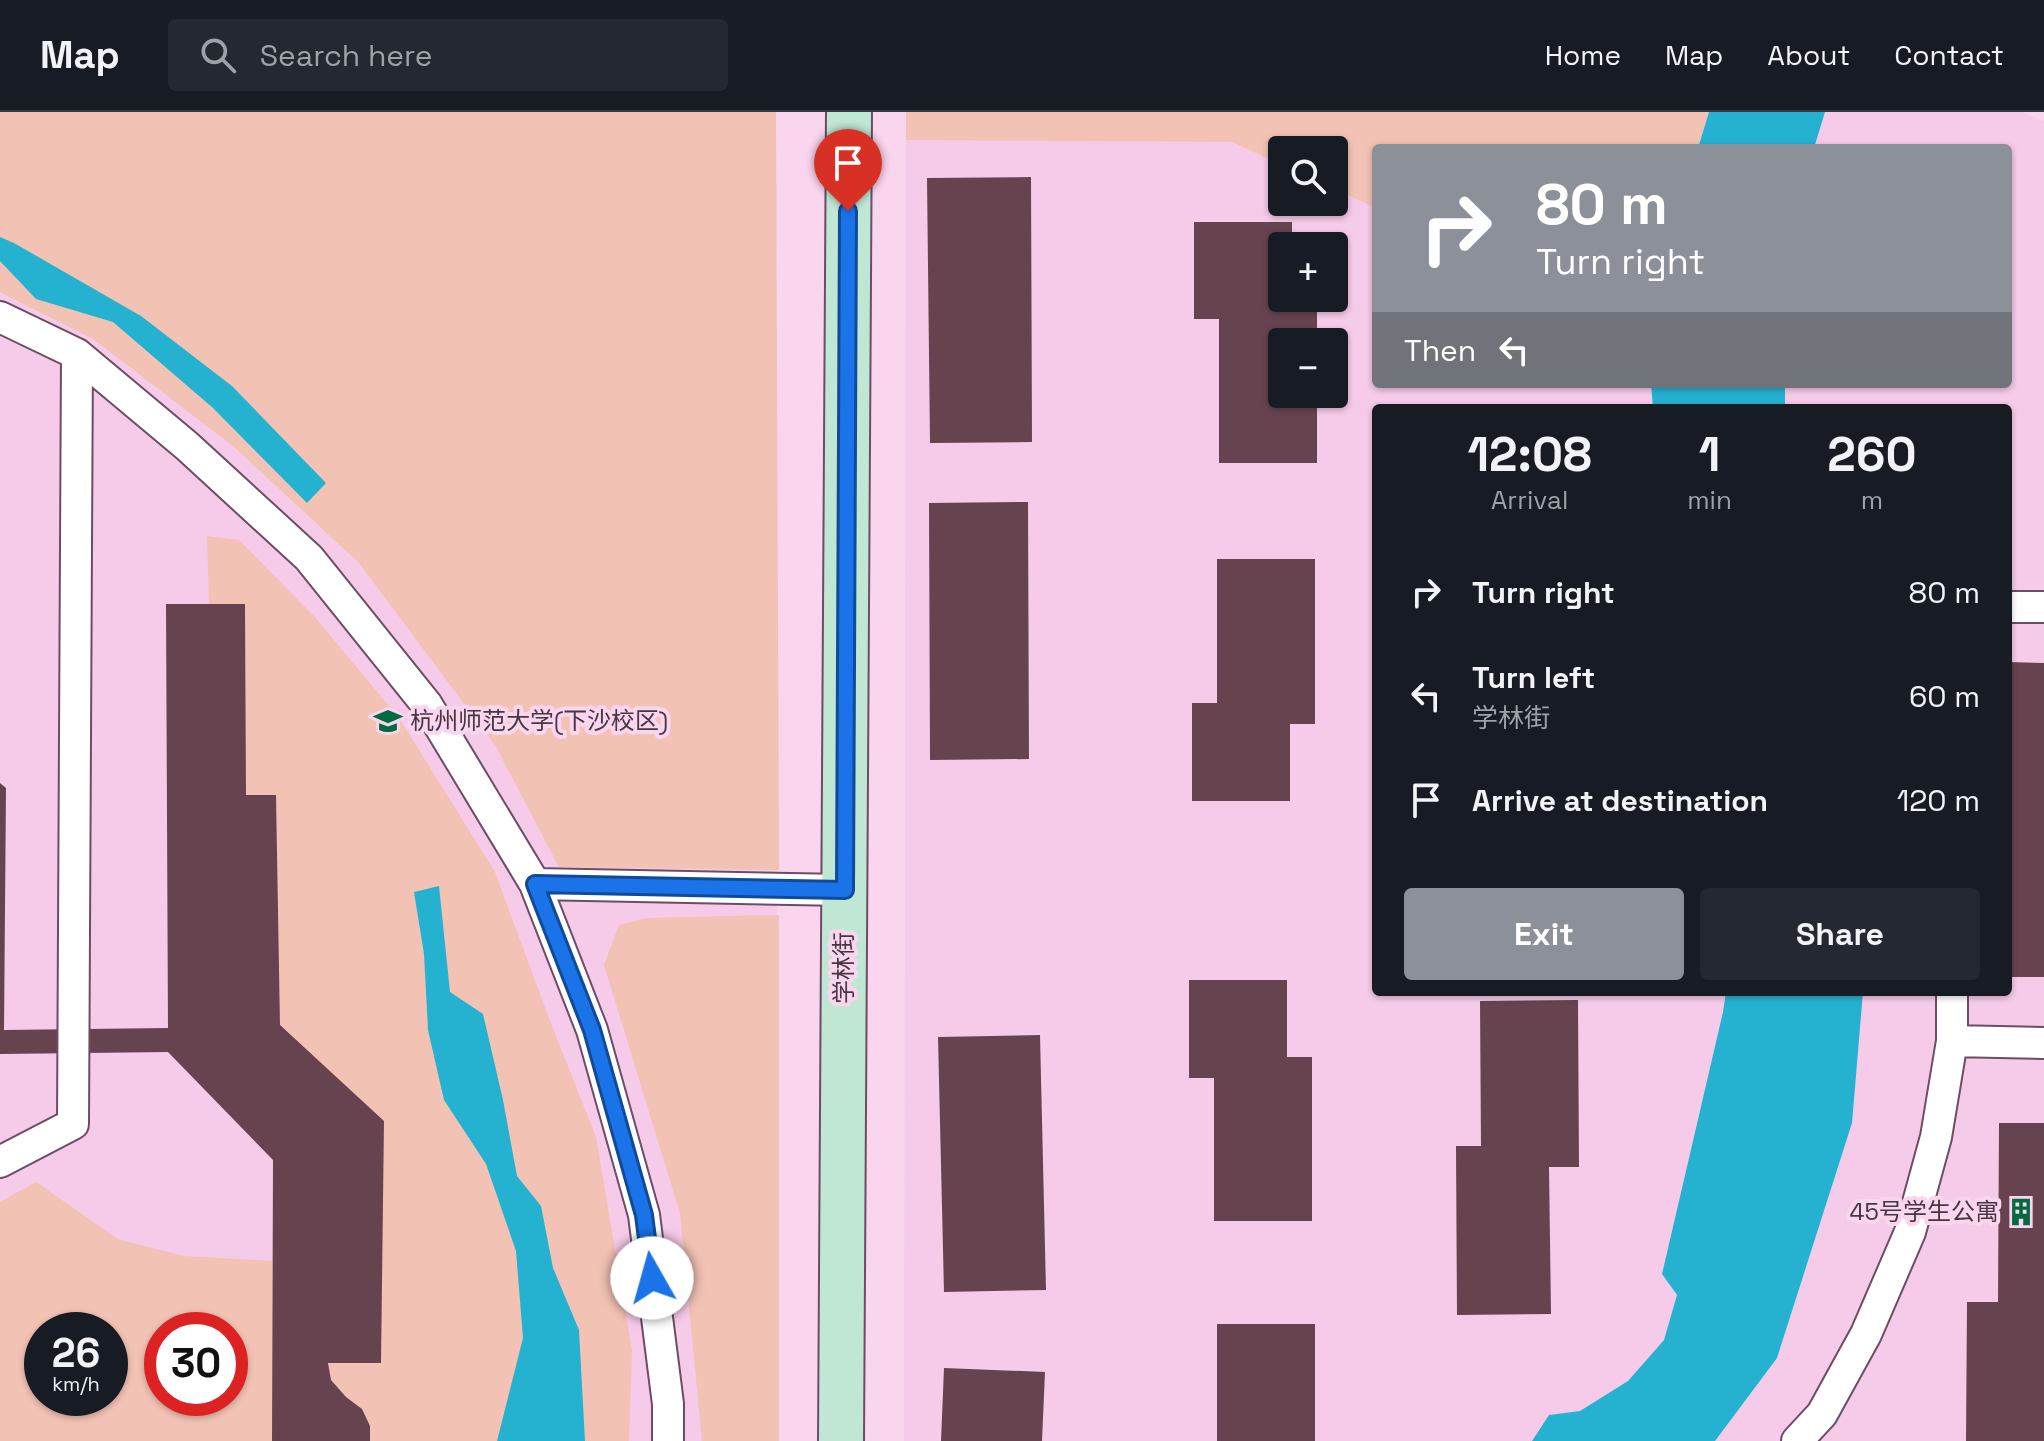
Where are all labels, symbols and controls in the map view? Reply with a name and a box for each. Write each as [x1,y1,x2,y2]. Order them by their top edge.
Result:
search box [168,19,728,91]
text: Map [40,31,120,79]
icon: search [196,33,240,77]
text: Search here [260,36,433,75]
text: Home [1545,37,1621,73]
text: Map [1665,37,1723,73]
text: About [1767,37,1850,73]
text: Contact [1894,37,2004,73]
pin [814,129,882,211]
map controls [1268,136,1348,408]
button: search [1268,136,1348,216]
icon: arrive [826,141,870,185]
text: 80 m [1536,169,1668,240]
icon: right [1404,176,1508,280]
button: + [1268,232,1348,312]
text: Turn right [1536,239,1705,285]
button: − [1268,328,1348,408]
icon: left [1492,328,1536,372]
text: Then [1404,331,1476,370]
text: 12:08 [1467,424,1592,485]
text: 1 [1699,424,1720,485]
text: 260 [1827,424,1917,485]
text: Arrival [1491,483,1568,517]
text: min [1687,483,1732,517]
text: m [1861,483,1883,517]
icon: right [1404,570,1448,614]
text: Turn right [1472,573,1615,612]
text: 80 m [1909,573,1980,612]
text: Turn left [1472,658,1595,697]
icon: left [1404,674,1448,718]
text: 60 m [1909,677,1980,716]
text: 学林街 [1472,701,1550,735]
place label: 杭州师范大学(下沙校区) [410,705,668,736]
school or university icon: 杭州师范大学(下沙校区) [373,706,403,736]
icon: arrive [1404,778,1448,822]
text: Arrive at destination [1472,781,1768,820]
text: 120 m [1897,781,1980,820]
button: Exit [1404,888,1684,980]
button: Share [1700,888,1980,980]
street label: 学林街 [828,932,859,1004]
place label: 45号学生公寓 [1850,1196,1999,1227]
building icon: 45号学生公寓 [2006,1197,2036,1227]
position arrow [610,1236,694,1320]
speed limit sign: 30 [144,1312,248,1416]
text: 26 [52,1328,100,1379]
text: km/h [52,1371,100,1397]

